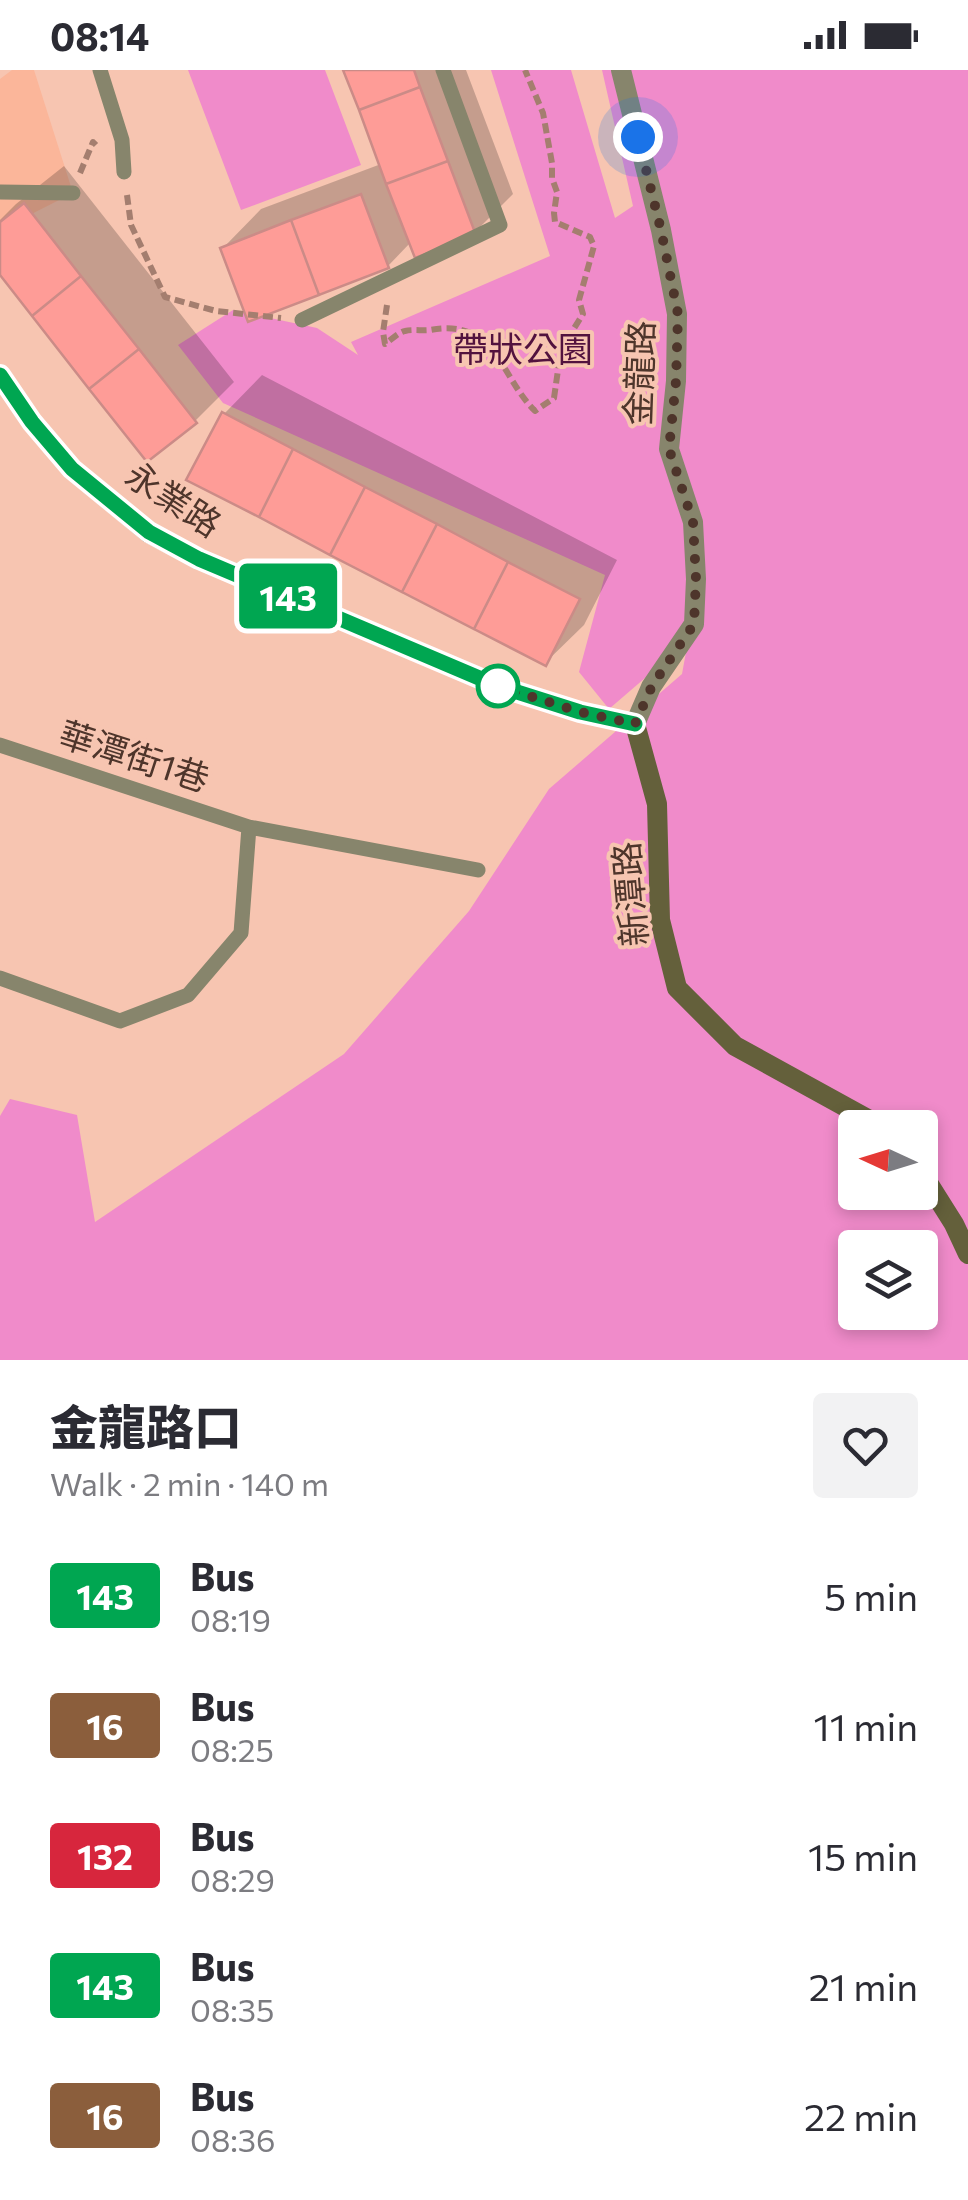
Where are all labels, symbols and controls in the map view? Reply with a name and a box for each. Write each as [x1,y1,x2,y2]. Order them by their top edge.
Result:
text: 08:14 [50,12,149,59]
your location [613,112,663,162]
street label: 金龍路 [614,320,661,426]
park label: 帶狀公園 [453,326,593,369]
street label: 永業路 [119,451,230,545]
line badge: 143 [230,564,346,628]
text: 143 [259,575,317,618]
unlabelled marker [477,665,519,707]
street label: 華潭街1巷 [54,710,215,799]
street label: 新潭路 [603,840,655,948]
north arrow [838,1110,938,1210]
map controls [838,1110,938,1330]
button: layers [838,1230,938,1330]
button: heart [813,1393,918,1498]
text: 金龍路口 [50,1396,242,1455]
text: Walk · 2 min · 140 m [50,1463,329,1503]
text: Bus [190,1552,255,1599]
text: 5 min [824,1572,918,1619]
text: 143 [76,1574,134,1617]
text: 08:19 [190,1599,271,1639]
text: Bus [190,1682,255,1729]
text: 11 min [814,1702,918,1749]
text: 16 [86,1704,124,1747]
text: 08:25 [190,1729,274,1769]
text: Bus [190,1812,255,1859]
text: 15 min [808,1832,918,1879]
text: 132 [77,1834,133,1877]
text: 08:29 [190,1859,275,1899]
text: Bus [190,1942,255,1989]
text: 21 min [809,1962,918,2009]
text: 143 [76,1964,134,2007]
text: 08:35 [190,1989,275,2029]
text: Bus [190,2072,255,2119]
text: 22 min [804,2092,918,2139]
text: 16 [86,2094,124,2137]
text: 08:36 [190,2119,276,2159]

